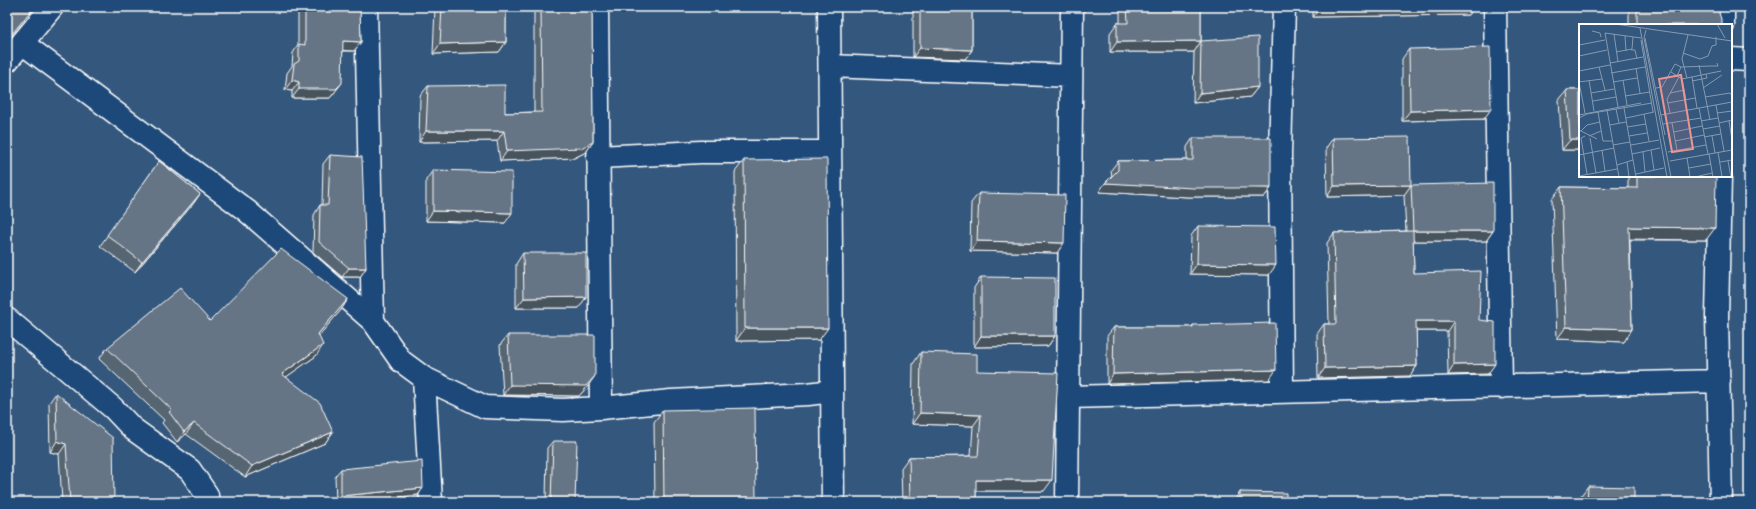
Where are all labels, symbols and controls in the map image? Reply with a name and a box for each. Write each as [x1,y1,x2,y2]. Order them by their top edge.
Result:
inset map [1579,24,1732,177]

